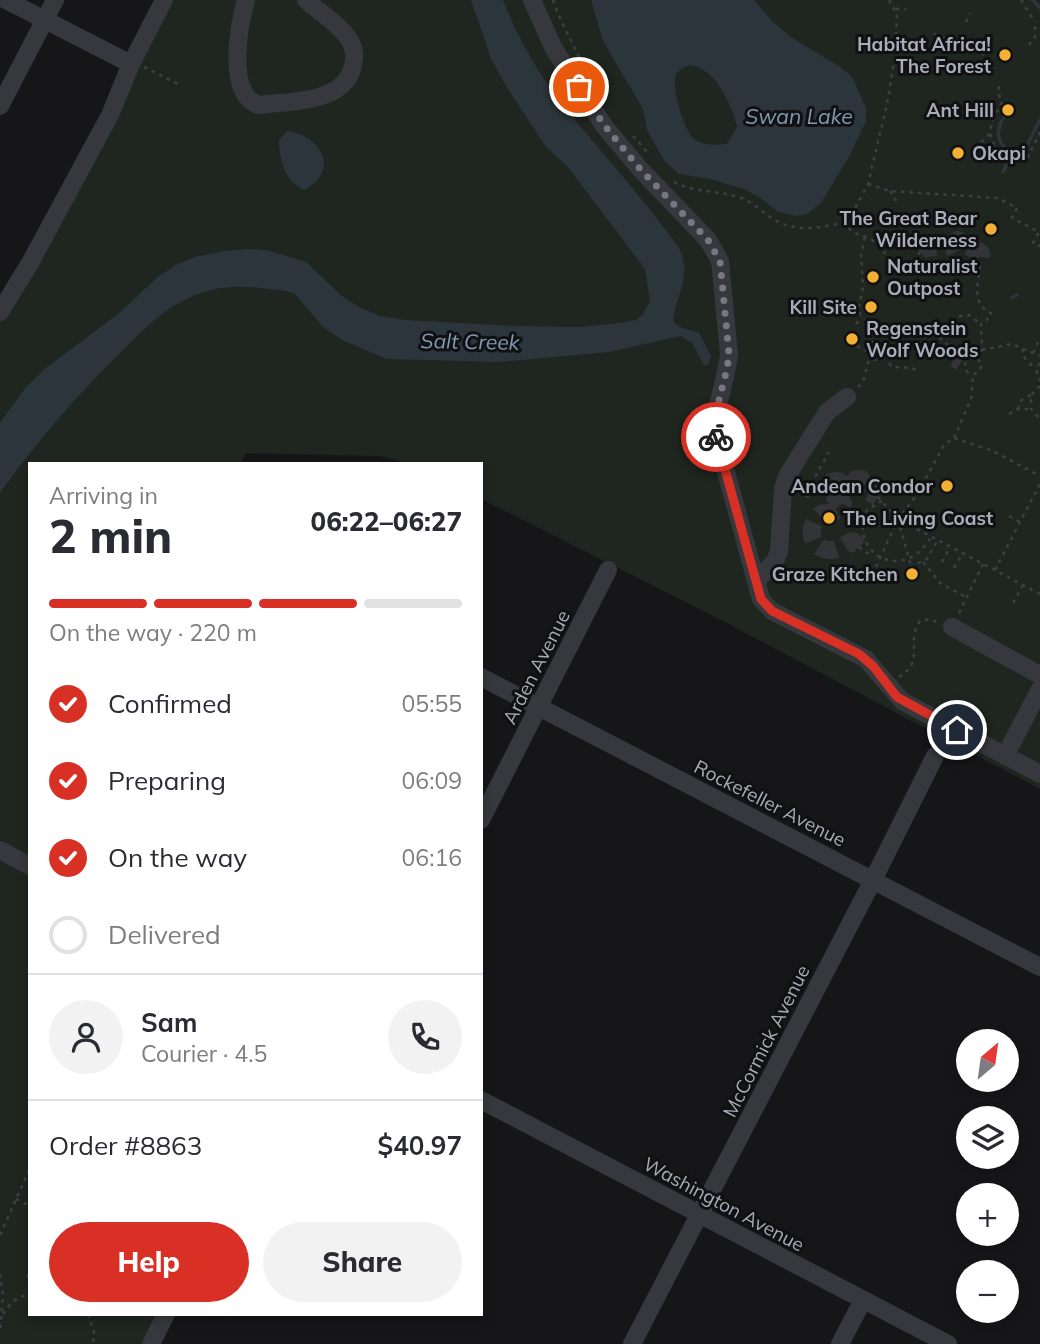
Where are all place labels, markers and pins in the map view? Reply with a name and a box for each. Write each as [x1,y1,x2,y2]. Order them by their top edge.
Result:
place label: Habitat Africa! The Forest [857,32,991,78]
marker: Habitat Africa! The Forest [997,47,1013,63]
pin [549,57,609,117]
place label: Ant Hill [926,98,994,122]
marker: Ant Hill [1000,102,1016,118]
place label: Okapi [972,141,1026,165]
marker: Okapi [950,145,966,161]
place label: The Great Bear Wilderness [839,206,978,252]
marker: The Great Bear Wilderness [983,221,999,237]
place label: Naturalist Outpost [887,254,977,300]
marker: Naturalist Outpost [865,269,881,285]
place label: Kill Site [790,295,857,319]
marker: Kill Site [863,299,879,315]
place label: Regenstein Wolf Woods [866,316,978,362]
marker: Regenstein Wolf Woods [844,331,860,347]
place label: Andean Condor [791,474,934,498]
marker: Andean Condor [939,478,955,494]
place label: The Living Coast [843,506,993,530]
marker: The Living Coast [821,510,837,526]
place label: Graze Kitchen [772,562,898,586]
marker: Graze Kitchen [904,566,920,582]
pin [927,700,987,760]

